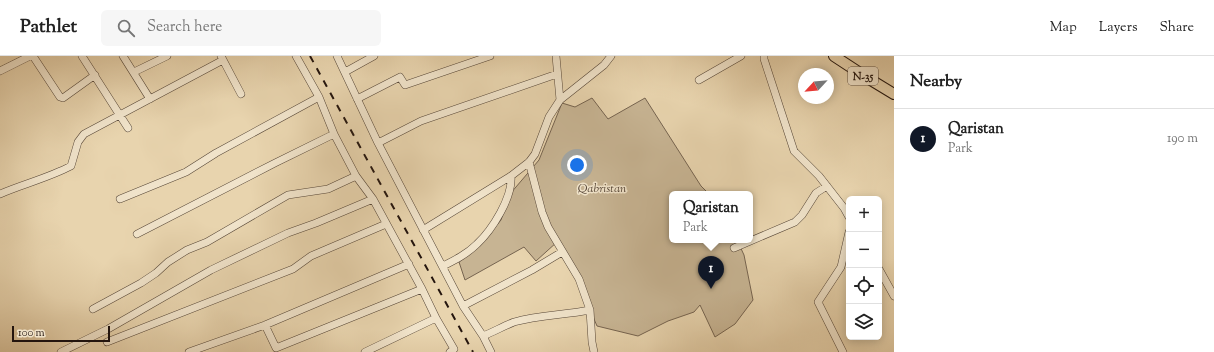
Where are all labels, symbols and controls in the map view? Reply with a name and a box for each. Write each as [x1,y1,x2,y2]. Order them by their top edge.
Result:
search box [101,10,381,46]
text: Pathlet [20,14,77,41]
icon: search [115,17,137,39]
text: Search here [147,17,222,38]
text: Map [1050,18,1077,38]
text: Layers [1099,18,1137,38]
text: Share [1159,18,1194,38]
road number: N-35 [848,67,878,85]
north arrow [798,68,834,104]
text: Nearby [910,70,962,94]
text: Qaristan [948,119,1004,140]
text: 1 [921,130,925,148]
text: 190 m [1167,130,1198,148]
text: Park [948,140,973,158]
your location [567,155,587,175]
park label: Qabristan [578,180,627,198]
popup [669,191,753,243]
map controls [846,196,882,340]
button: + [846,196,882,232]
text: Qaristan [683,198,739,219]
text: Park [683,219,708,237]
button: − [846,232,882,268]
pin: 1 [698,256,724,289]
button: locate [846,268,882,304]
button: layers [846,304,882,340]
scale bar [12,324,110,343]
text: 100 m [18,325,45,341]

